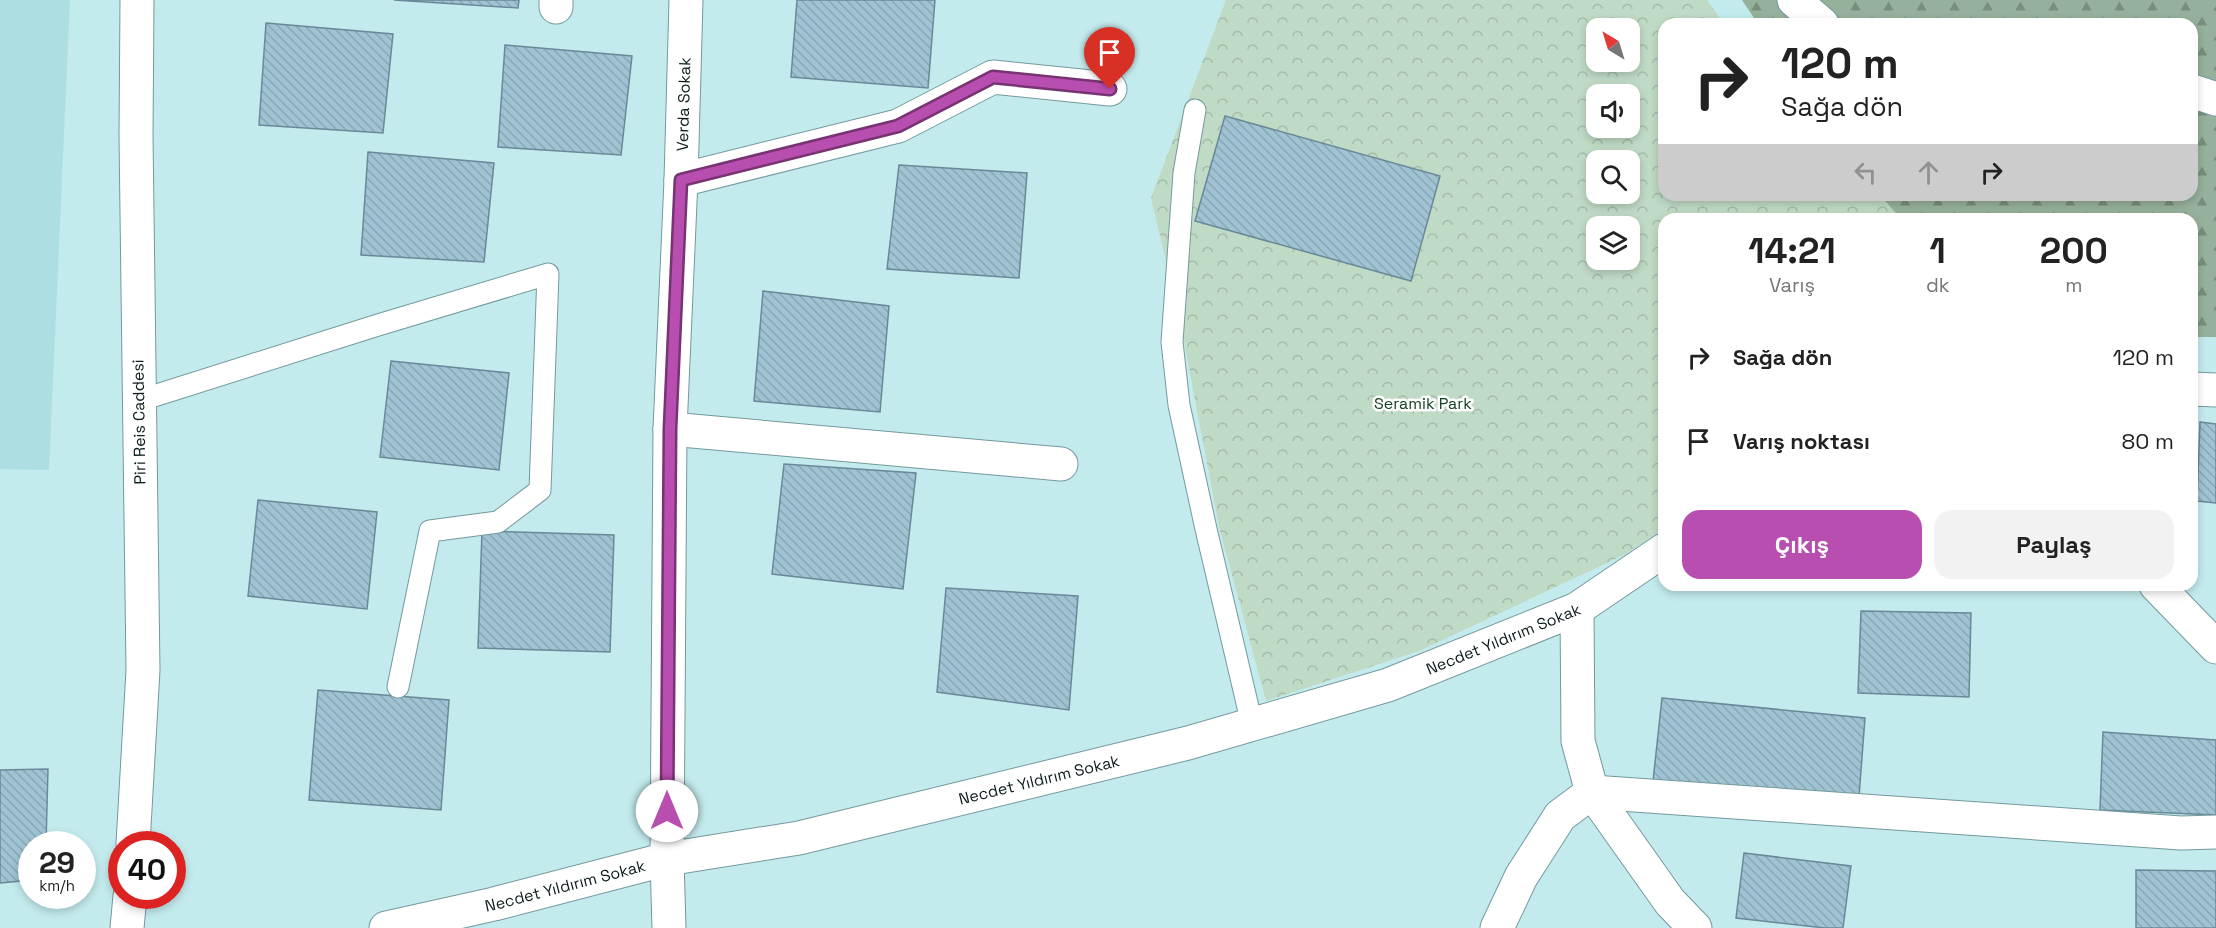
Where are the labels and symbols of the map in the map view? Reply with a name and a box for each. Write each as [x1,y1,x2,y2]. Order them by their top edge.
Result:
north arrow [1586,18,1640,72]
pin [1084,27,1135,89]
street label: Verda Sokak [671,57,695,152]
street label: Piri Reis Caddesi [127,359,151,485]
park label: Seramik Park [1374,393,1472,414]
street label: Necdet Yıldırım Sokak [1423,598,1584,679]
street label: Necdet Yıldırım Sokak [956,750,1122,809]
position arrow [635,779,699,843]
speed limit sign: 40 [108,831,186,909]
street label: Necdet Yıldırım Sokak [483,855,648,916]

